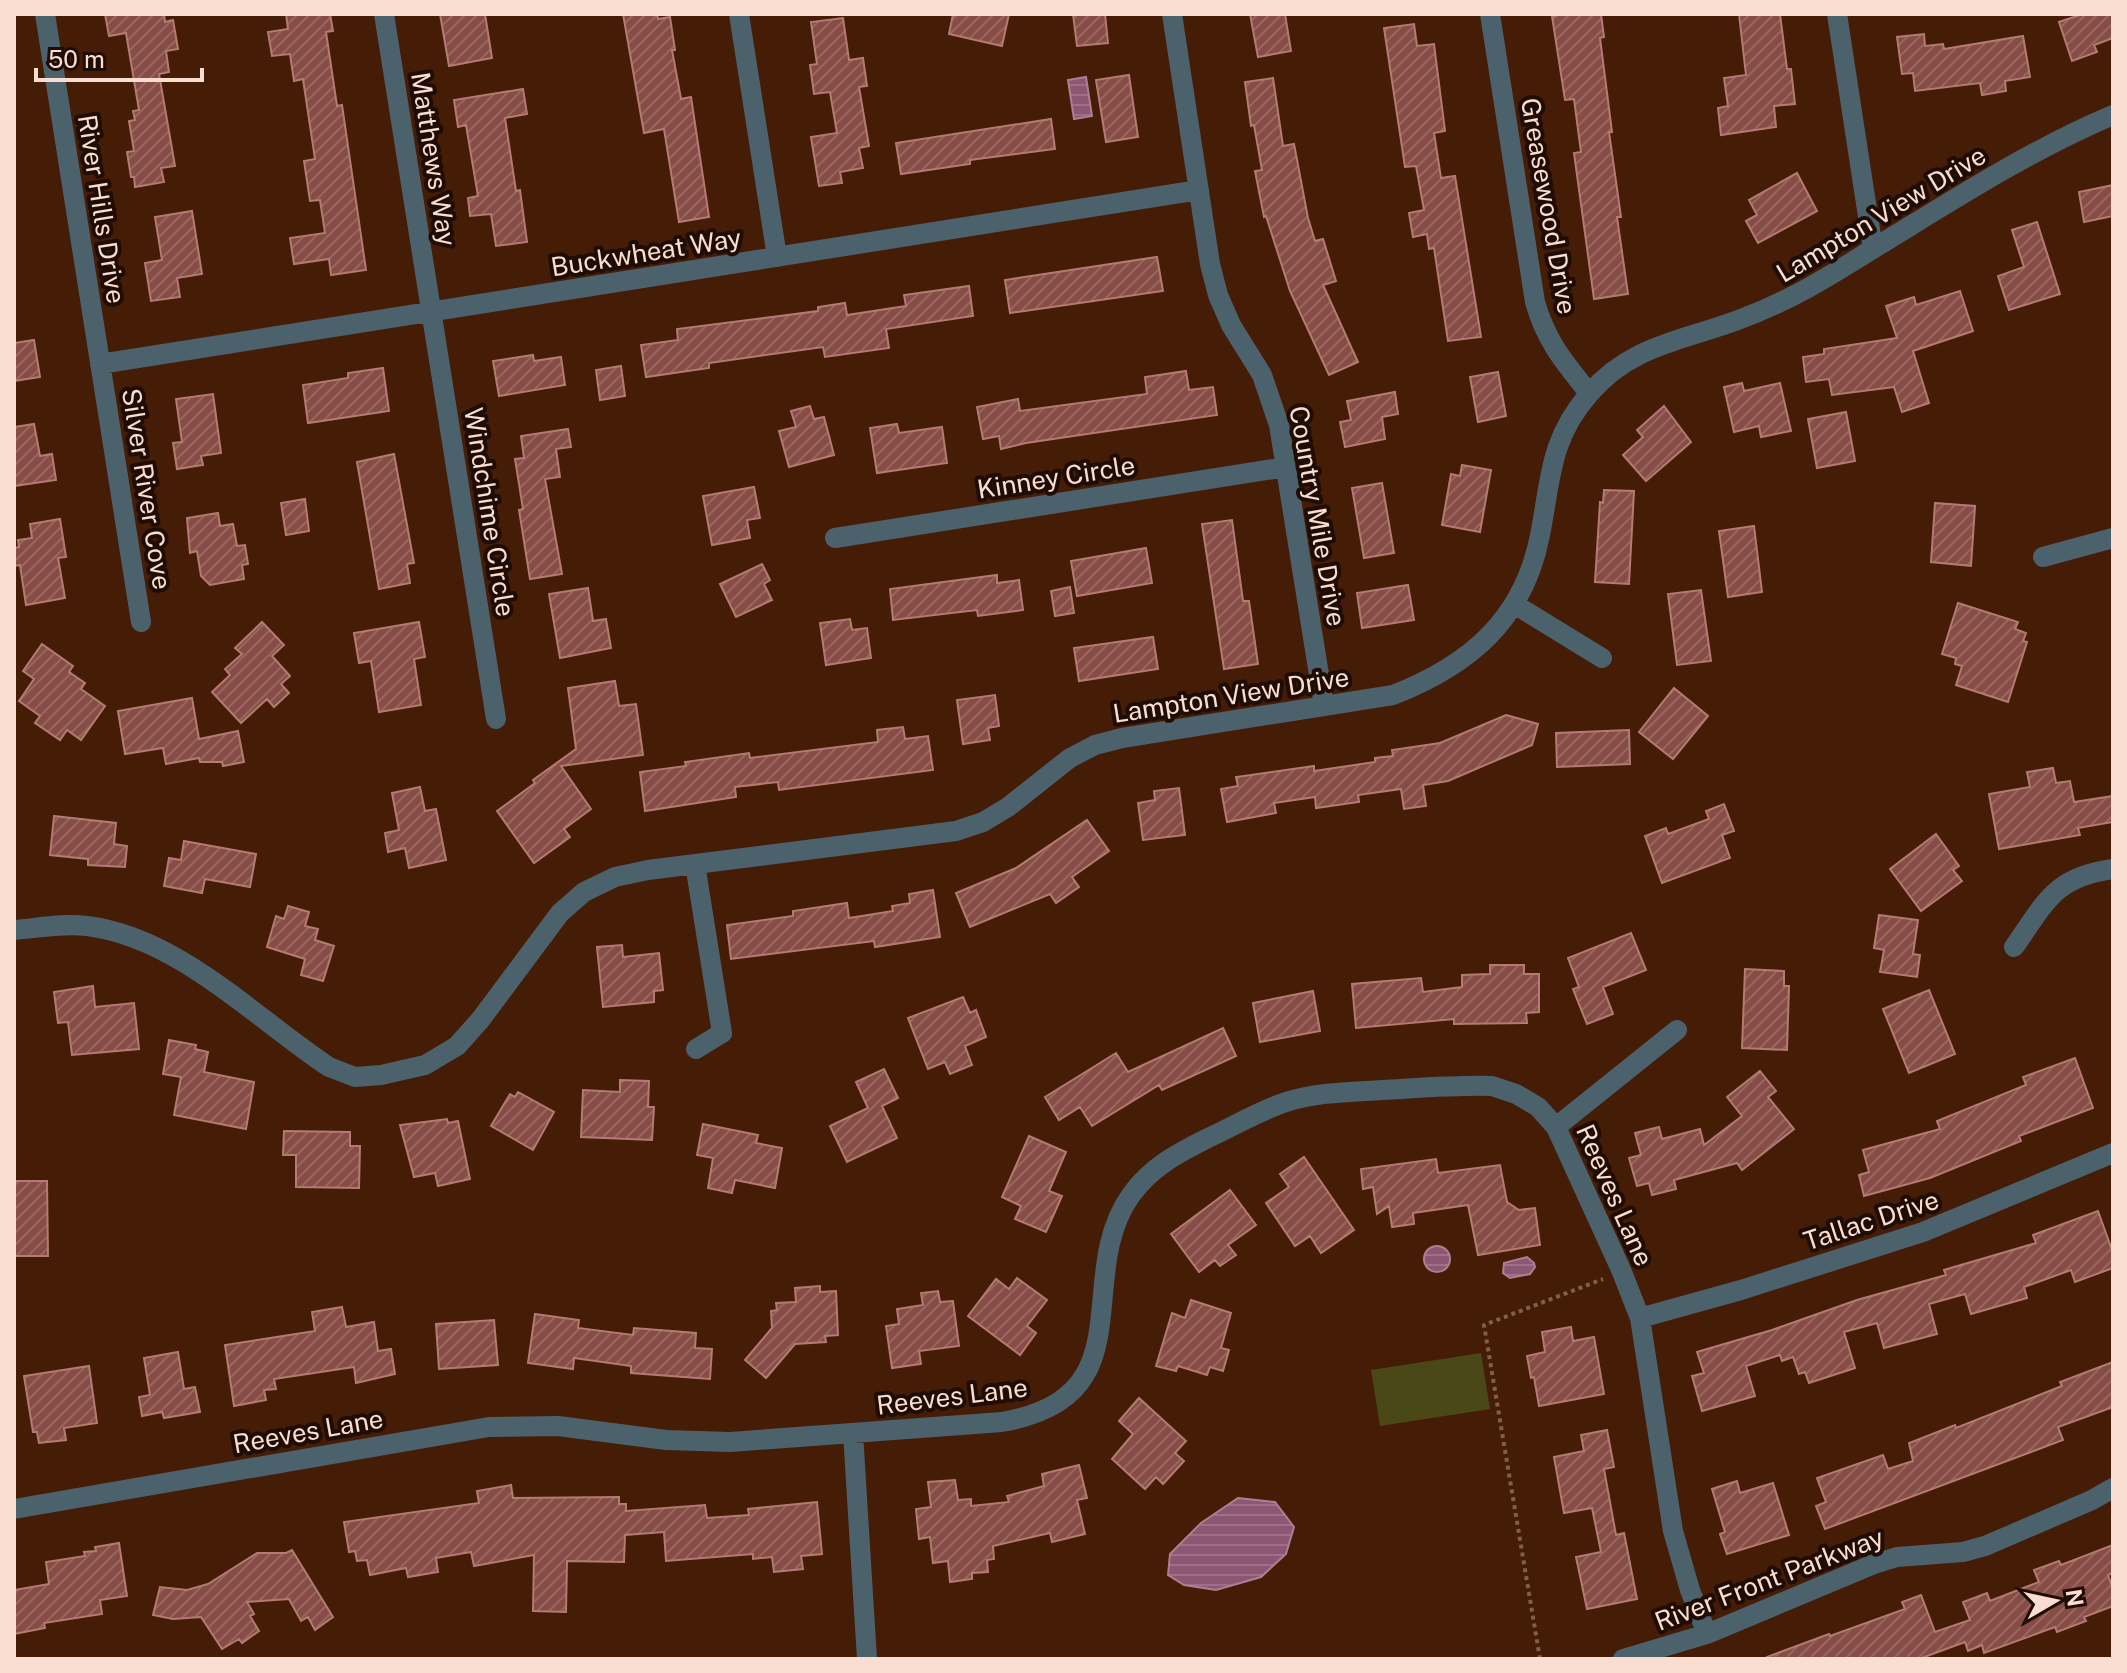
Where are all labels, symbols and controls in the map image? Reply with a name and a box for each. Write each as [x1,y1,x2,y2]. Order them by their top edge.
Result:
scale bar [36,32,202,82]
text: 50 m [48,45,105,73]
street label: Matthews Way [405,70,463,248]
street label: Greasewood Drive [1515,95,1583,317]
street label: River Hills Drive [72,112,132,306]
street label: Lampton View Drive [1771,139,1991,289]
street label: Buckwheat Way [549,222,744,282]
street label: Silver River Cove [116,386,178,592]
street label: Country Mile Drive [1283,404,1353,628]
street label: Windchime Circle [458,405,522,619]
street label: Kinney Circle [975,449,1137,505]
street label: Lampton View Drive [1111,661,1351,729]
street label: Reeves Lane [1570,1119,1660,1271]
street label: Tallac Drive [1799,1184,1943,1256]
street label: Reeves Lane [875,1371,1029,1421]
street label: Reeves Lane [230,1403,386,1459]
street label: River Front Parkway [1650,1521,1888,1637]
north arrow [2015,1561,2095,1641]
text: N [2061,1587,2089,1608]

